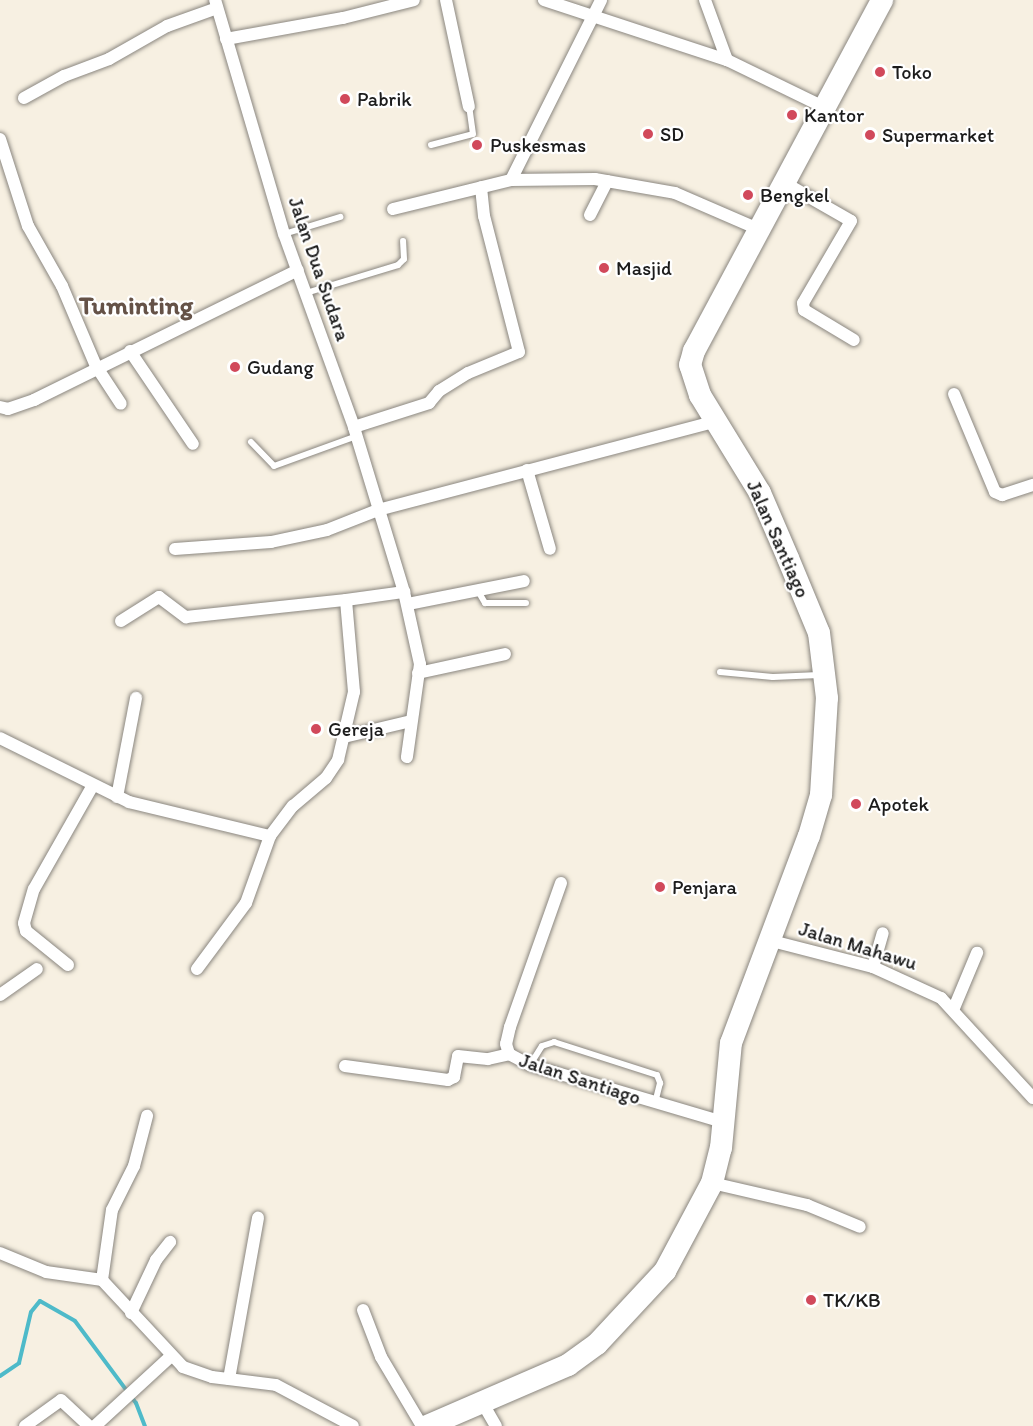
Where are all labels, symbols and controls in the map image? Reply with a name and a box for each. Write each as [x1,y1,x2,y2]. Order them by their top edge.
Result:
place label: Toko [892,60,932,84]
marker: Toko [873,65,887,79]
place label: Pabrik [357,87,412,111]
marker: Pabrik [338,92,352,106]
place label: Kantor [804,103,864,127]
marker: Kantor [785,108,799,122]
place label: SD [660,122,684,146]
place label: Supermarket [882,123,994,147]
marker: SD [641,127,655,141]
marker: Supermarket [863,128,877,142]
place label: Puskesmas [490,133,586,157]
marker: Puskesmas [468,136,486,154]
place label: Bengkel [760,183,829,207]
marker: Bengkel [741,188,755,202]
street label: Jalan Dua Sudara [283,194,355,344]
place label: Masjid [616,256,672,280]
marker: Masjid [597,261,611,275]
district label: Tuminting [79,290,193,322]
place label: Gudang [247,355,314,379]
marker: Gudang [228,360,242,374]
street label: Jalan Santiago [741,476,815,602]
place label: Gereja [328,717,384,741]
marker: Gereja [309,722,323,736]
place label: Apotek [868,792,929,816]
marker: Apotek [849,797,863,811]
place label: Penjara [672,875,737,899]
marker: Penjara [653,880,667,894]
street label: Jalan Mahawu [796,917,920,975]
street label: Jalan Santiago [516,1048,644,1110]
place label: TK/KB [823,1288,881,1312]
marker: TK/KB [804,1293,818,1307]

